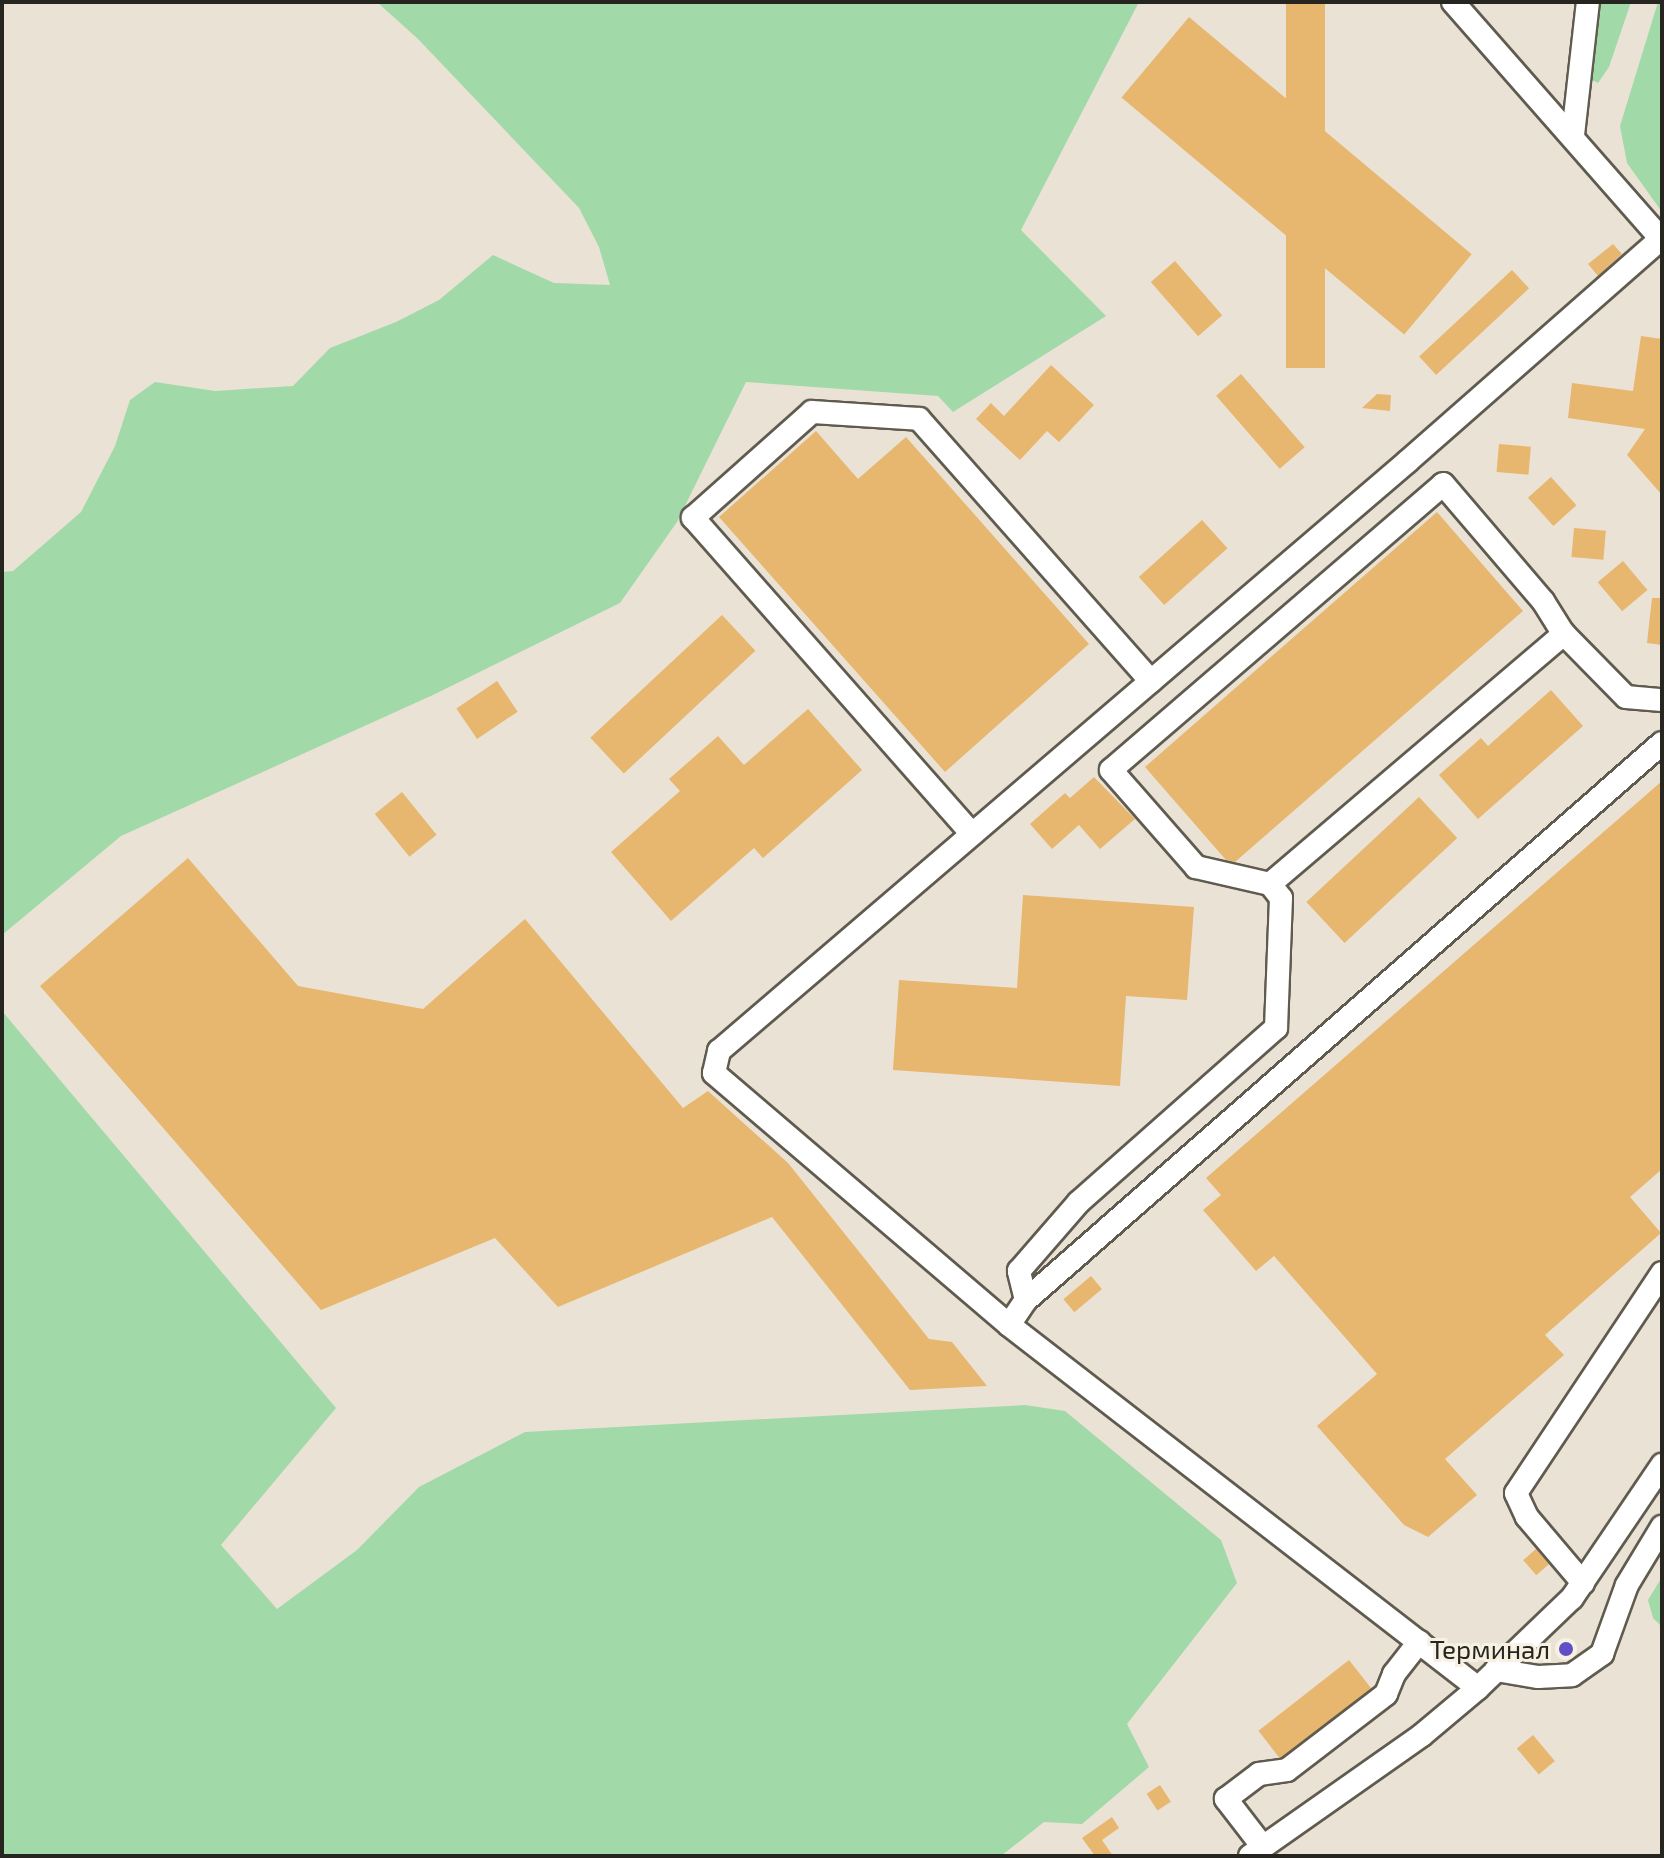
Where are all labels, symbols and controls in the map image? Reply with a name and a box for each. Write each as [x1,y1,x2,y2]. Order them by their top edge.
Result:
place label: Терминал [1430,1633,1550,1665]
marker: Терминал [1557,1640,1575,1658]

